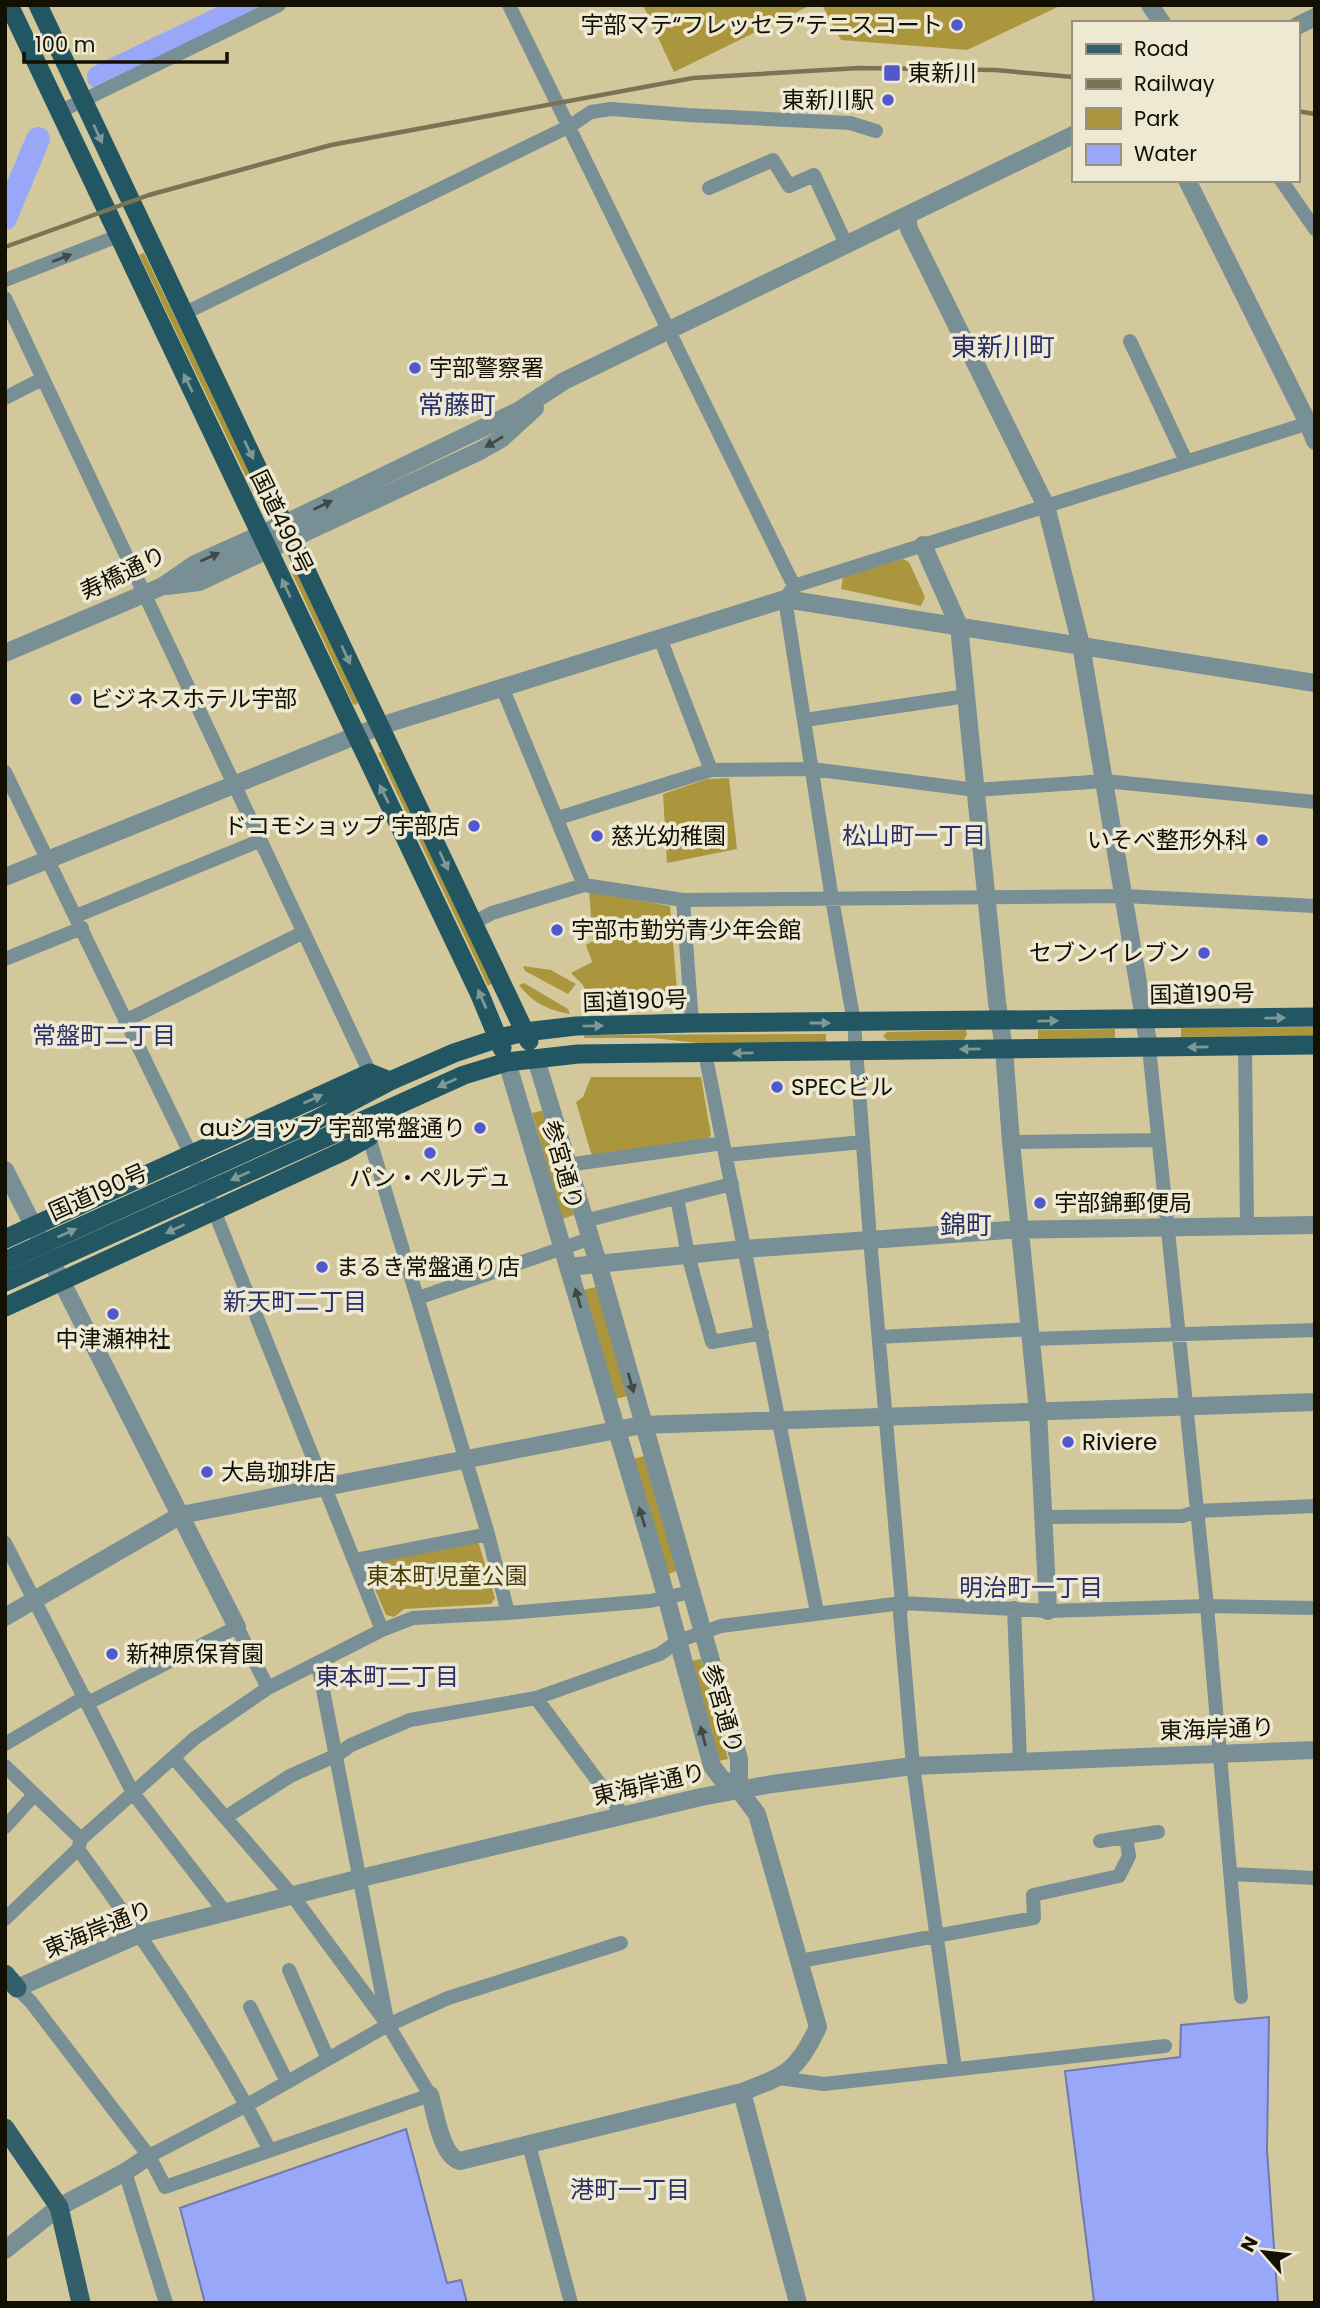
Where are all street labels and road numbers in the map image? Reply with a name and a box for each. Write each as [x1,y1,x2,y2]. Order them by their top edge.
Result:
street label: 国道490号 [243,464,321,580]
street label: 寿橋通り [75,538,171,608]
street label: 国道190号 [1149,977,1255,1011]
street label: 国道190号 [582,983,688,1019]
street label: 参宮通り [535,1116,591,1214]
street label: 国道190号 [43,1156,153,1228]
street label: 参宮通り [695,1660,751,1758]
street label: 東海岸通り [1159,1711,1275,1747]
street label: 東海岸通り [589,1755,709,1813]
street label: 東海岸通り [39,1893,157,1965]

